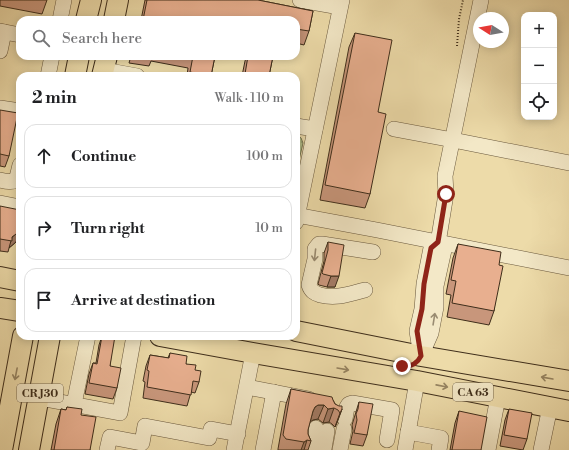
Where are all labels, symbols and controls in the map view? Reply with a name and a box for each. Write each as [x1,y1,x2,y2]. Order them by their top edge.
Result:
north arrow [473,12,509,48]
map controls [521,12,557,120]
button: + [521,12,557,48]
search box [16,16,300,60]
icon: search [30,27,52,49]
text: Search here [62,29,142,48]
button: − [521,48,557,84]
button: locate [521,84,557,120]
text: 2 min [32,87,77,109]
text: Walk · 110 m [214,90,284,106]
icon: ahead [33,145,55,167]
text: Continue [71,147,136,166]
text: 100 m [247,148,283,164]
route start [437,185,455,203]
icon: right [33,217,55,239]
text: Turn right [71,219,145,238]
text: 10 m [255,220,283,236]
one-way arrow [311,248,318,261]
icon: arrive [33,289,55,311]
text: Arrive at destination [71,291,215,310]
one-way arrow [430,313,438,326]
route end [393,357,411,375]
one-way arrow [336,365,349,373]
one-way arrow [12,367,20,380]
one-way arrow [541,373,554,381]
one-way arrow [436,383,449,391]
road number: CA 63 [453,383,493,401]
road number: CR J30 [17,384,63,402]

